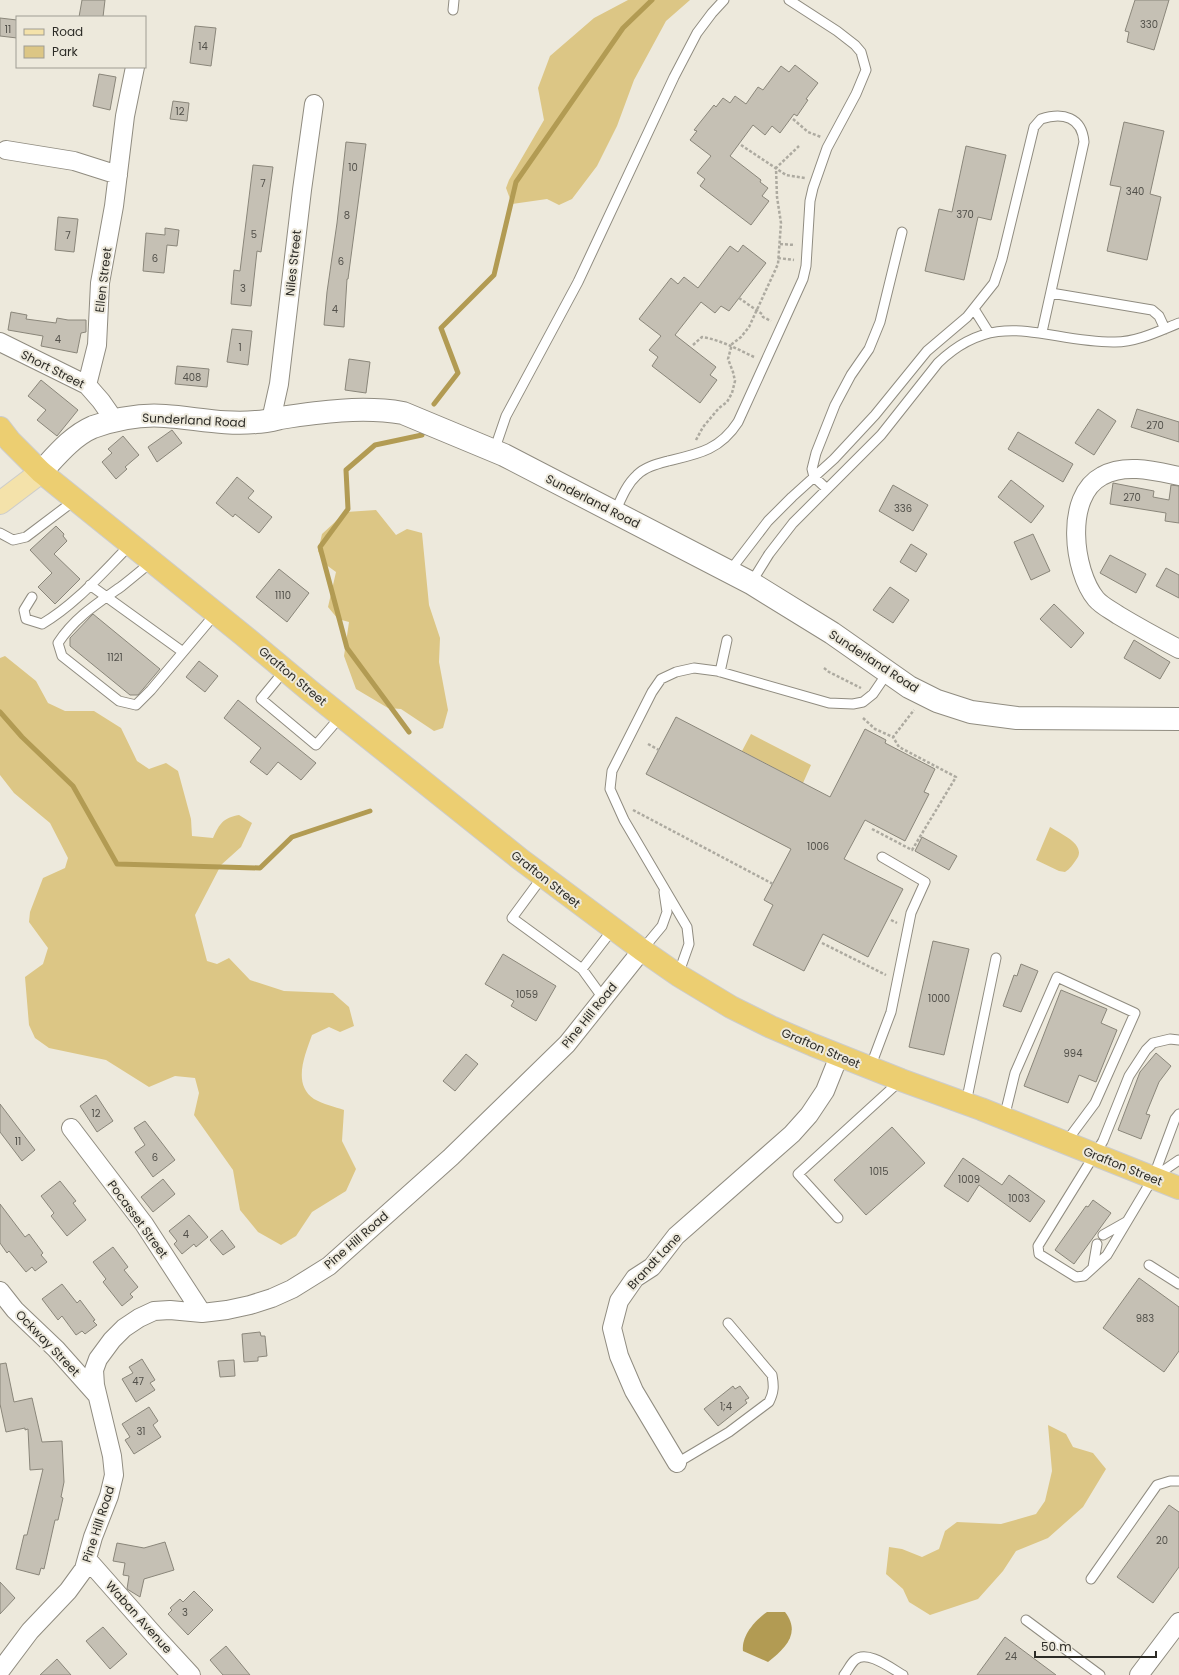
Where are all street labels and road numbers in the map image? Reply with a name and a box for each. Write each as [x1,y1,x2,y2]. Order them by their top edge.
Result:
street label: Niles Street [281,229,305,297]
street label: Ellen Street [91,246,115,314]
street label: Short Street [18,346,88,392]
street label: Sunderland Road [142,409,246,431]
street label: Sunderland Road [543,470,643,532]
street label: Sunderland Road [826,626,922,696]
street label: Grafton Street [255,643,331,709]
street label: Grafton Street [508,846,584,912]
street label: Pine Hill Road [557,979,621,1051]
street label: Grafton Street [779,1024,863,1072]
street label: Grafton Street [1081,1142,1165,1190]
street label: Pocasset Street [104,1177,172,1261]
street label: Pine Hill Road [320,1207,392,1273]
street label: Brandt Lane [623,1229,685,1293]
street label: Ockway Street [12,1306,84,1380]
street label: Pine Hill Road [78,1483,118,1565]
street label: Waban Avenue [102,1577,176,1657]

